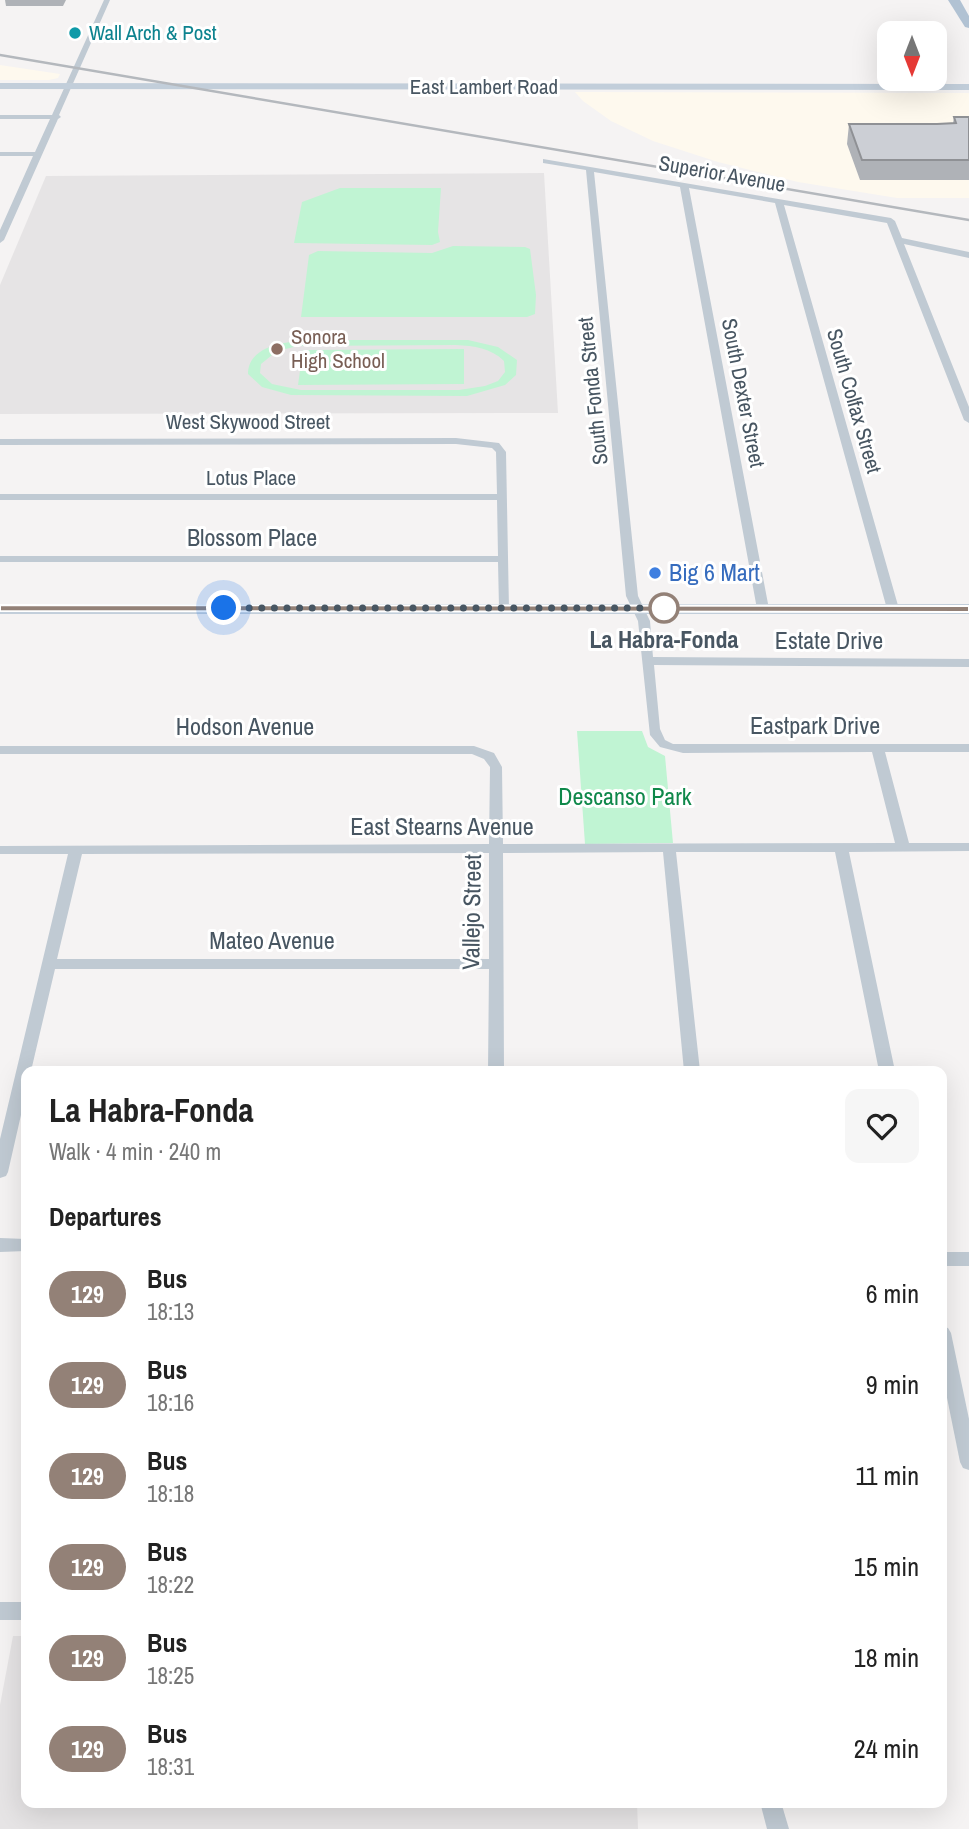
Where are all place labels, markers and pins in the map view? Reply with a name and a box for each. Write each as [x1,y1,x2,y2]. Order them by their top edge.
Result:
place label: Wall Arch & Post [89,18,217,47]
marker: Wall Arch & Post [67,25,83,41]
place label: Sonora High School [291,322,385,375]
marker: Sonora High School [269,341,285,357]
place label: Big 6 Mart [669,556,760,588]
marker: Big 6 Mart [647,565,663,581]
marker: La Habra-Fonda [649,593,679,623]
place label: La Habra-Fonda [590,623,738,655]

